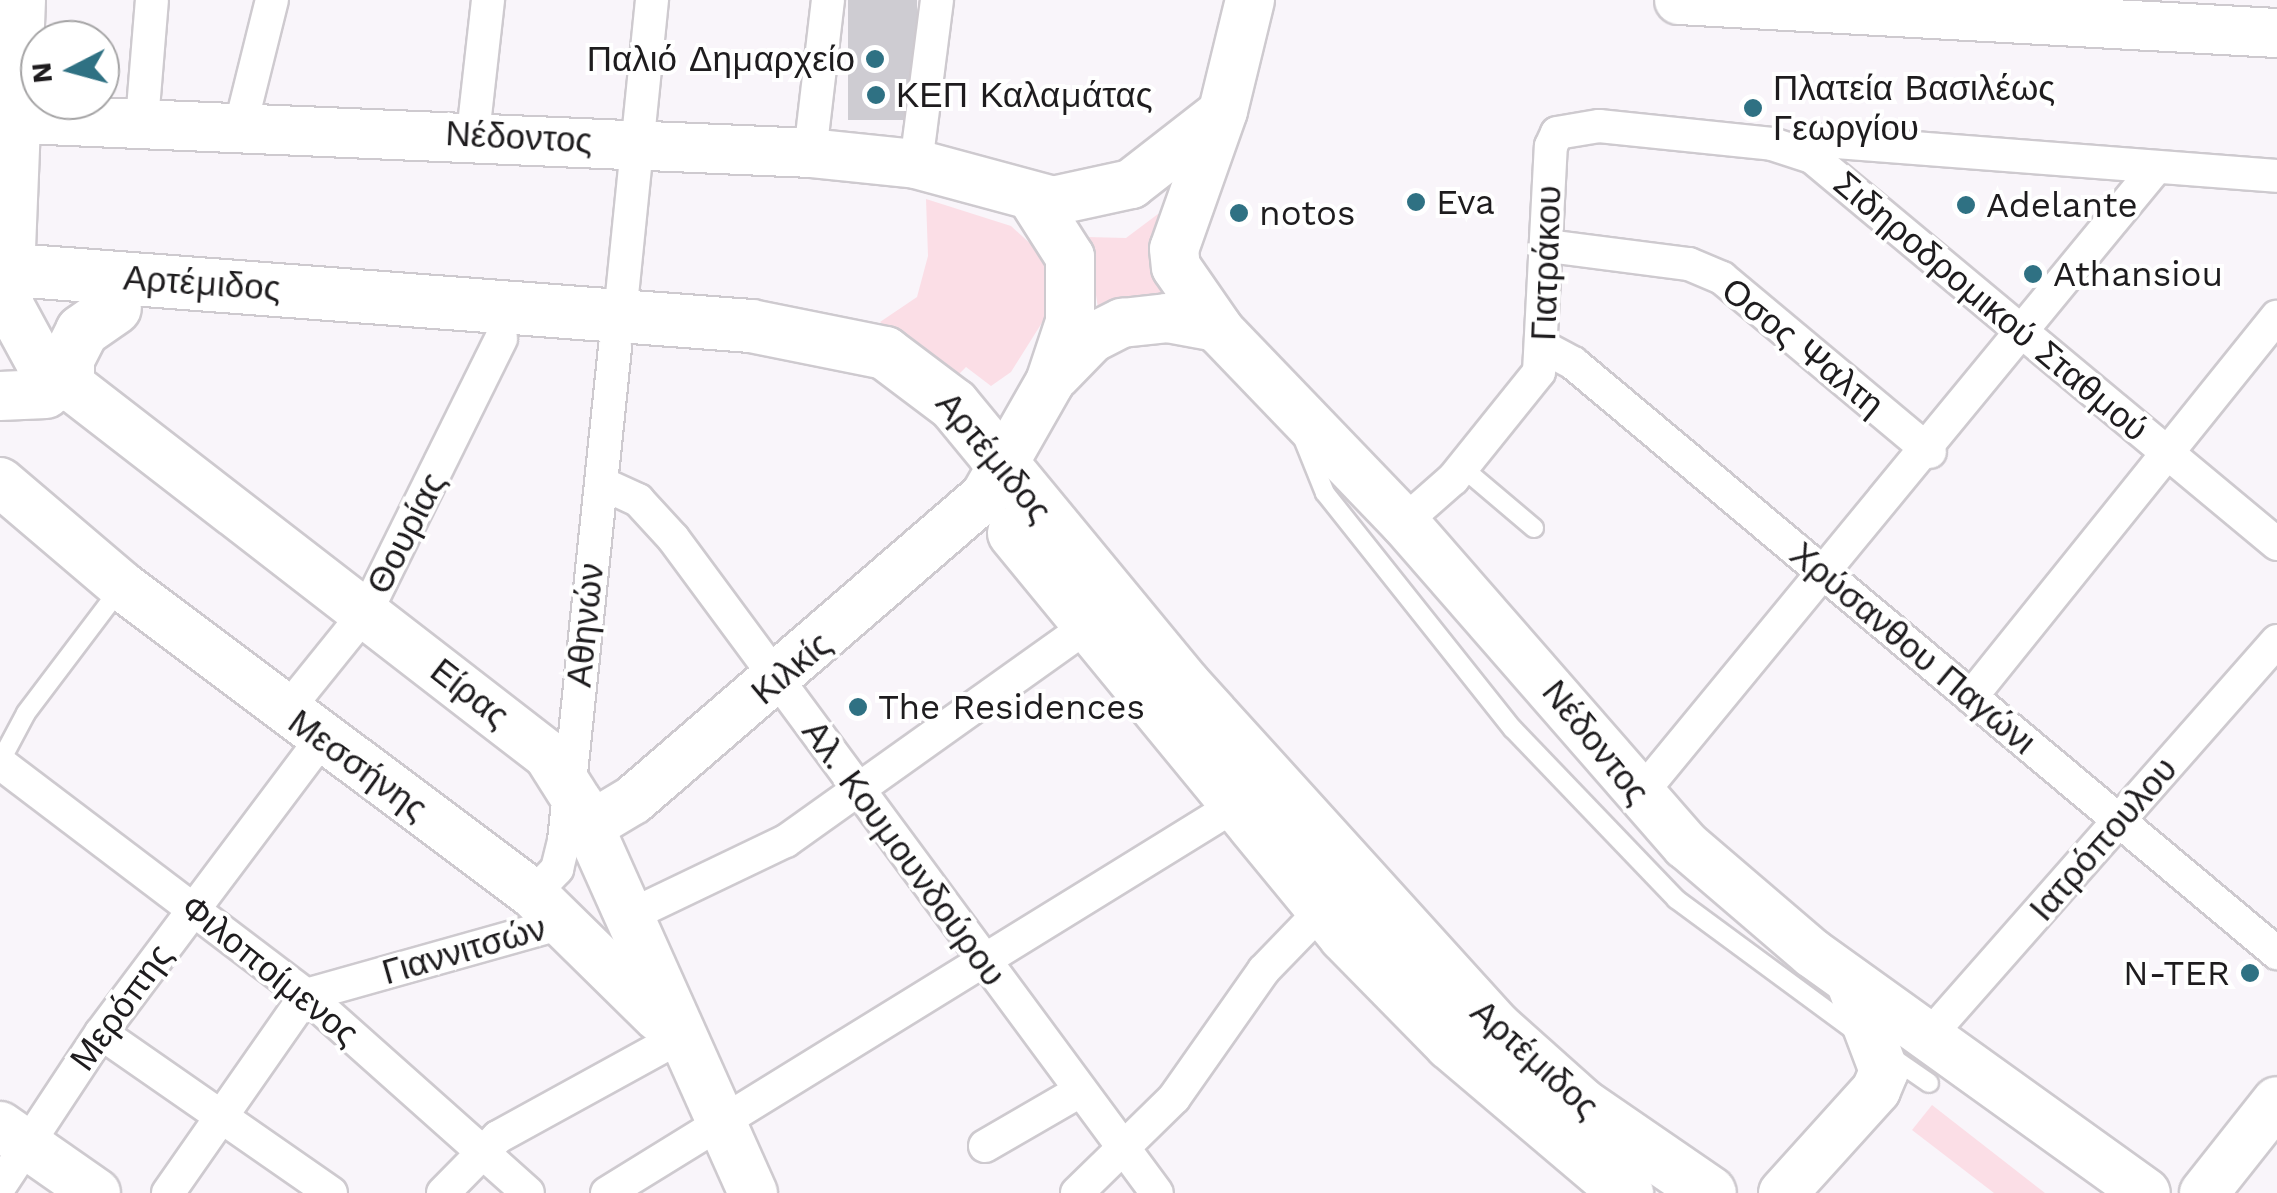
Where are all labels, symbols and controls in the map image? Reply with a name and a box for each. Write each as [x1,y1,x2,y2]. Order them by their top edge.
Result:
north arrow [20,20,120,120]
place label: Παλιό Δημαρχείο [587,38,855,80]
marker: Παλιό Δημαρχείο [864,48,886,70]
text: N [24,61,59,85]
place label: Πλατεία Βασιλέως Γεωργίου [1773,67,2055,149]
place label: ΚΕΠ Καλαμάτας [896,74,1153,116]
marker: ΚΕΠ Καλαμάτας [865,84,887,106]
marker: Πλατεία Βασιλέως Γεωργίου [1742,97,1764,119]
street label: Νέδοντος [445,112,593,162]
street label: Σιδηροδρομικού Σταθμού [1825,162,2157,450]
place label: Eva [1436,181,1495,223]
place label: Adelante [1986,184,2138,226]
street label: Γιατράκου [1522,185,1570,341]
marker: Eva [1405,191,1427,213]
place label: notos [1259,192,1355,234]
marker: Adelante [1955,194,1977,216]
marker: notos [1228,202,1250,224]
place label: Athansiou [2053,253,2223,295]
street label: Αρτέμιδος [122,257,282,309]
marker: Athansiou [2022,263,2044,285]
street label: Οσος Ψαλτη [1714,269,1892,425]
street label: Αρτέμιδος [927,383,1061,531]
street label: Θουρίας [358,465,454,601]
street label: Χρύσανθου Παγώνι [1782,533,2044,763]
street label: Αθηνών [558,561,612,689]
street label: Κιλκίς [743,623,839,713]
street label: Είρας [422,649,518,737]
street label: Νέδοντος [1533,672,1659,812]
place label: The Residences [878,686,1145,728]
marker: The Residences [847,696,869,718]
street label: Μεσσήνης [280,701,436,829]
street label: Αλ. Κουμουνδούρου [794,712,1014,994]
street label: Ιατρόπουλου [2021,749,2185,929]
street label: Φιλοποίμενος [173,886,367,1054]
street label: Γιαννιτσών [377,907,551,993]
street label: Μερόπης [61,936,181,1078]
place label: N-TER [2123,952,2230,994]
marker: N-TER [2239,962,2261,984]
street label: Αρτέμιδος [1462,991,1608,1127]

